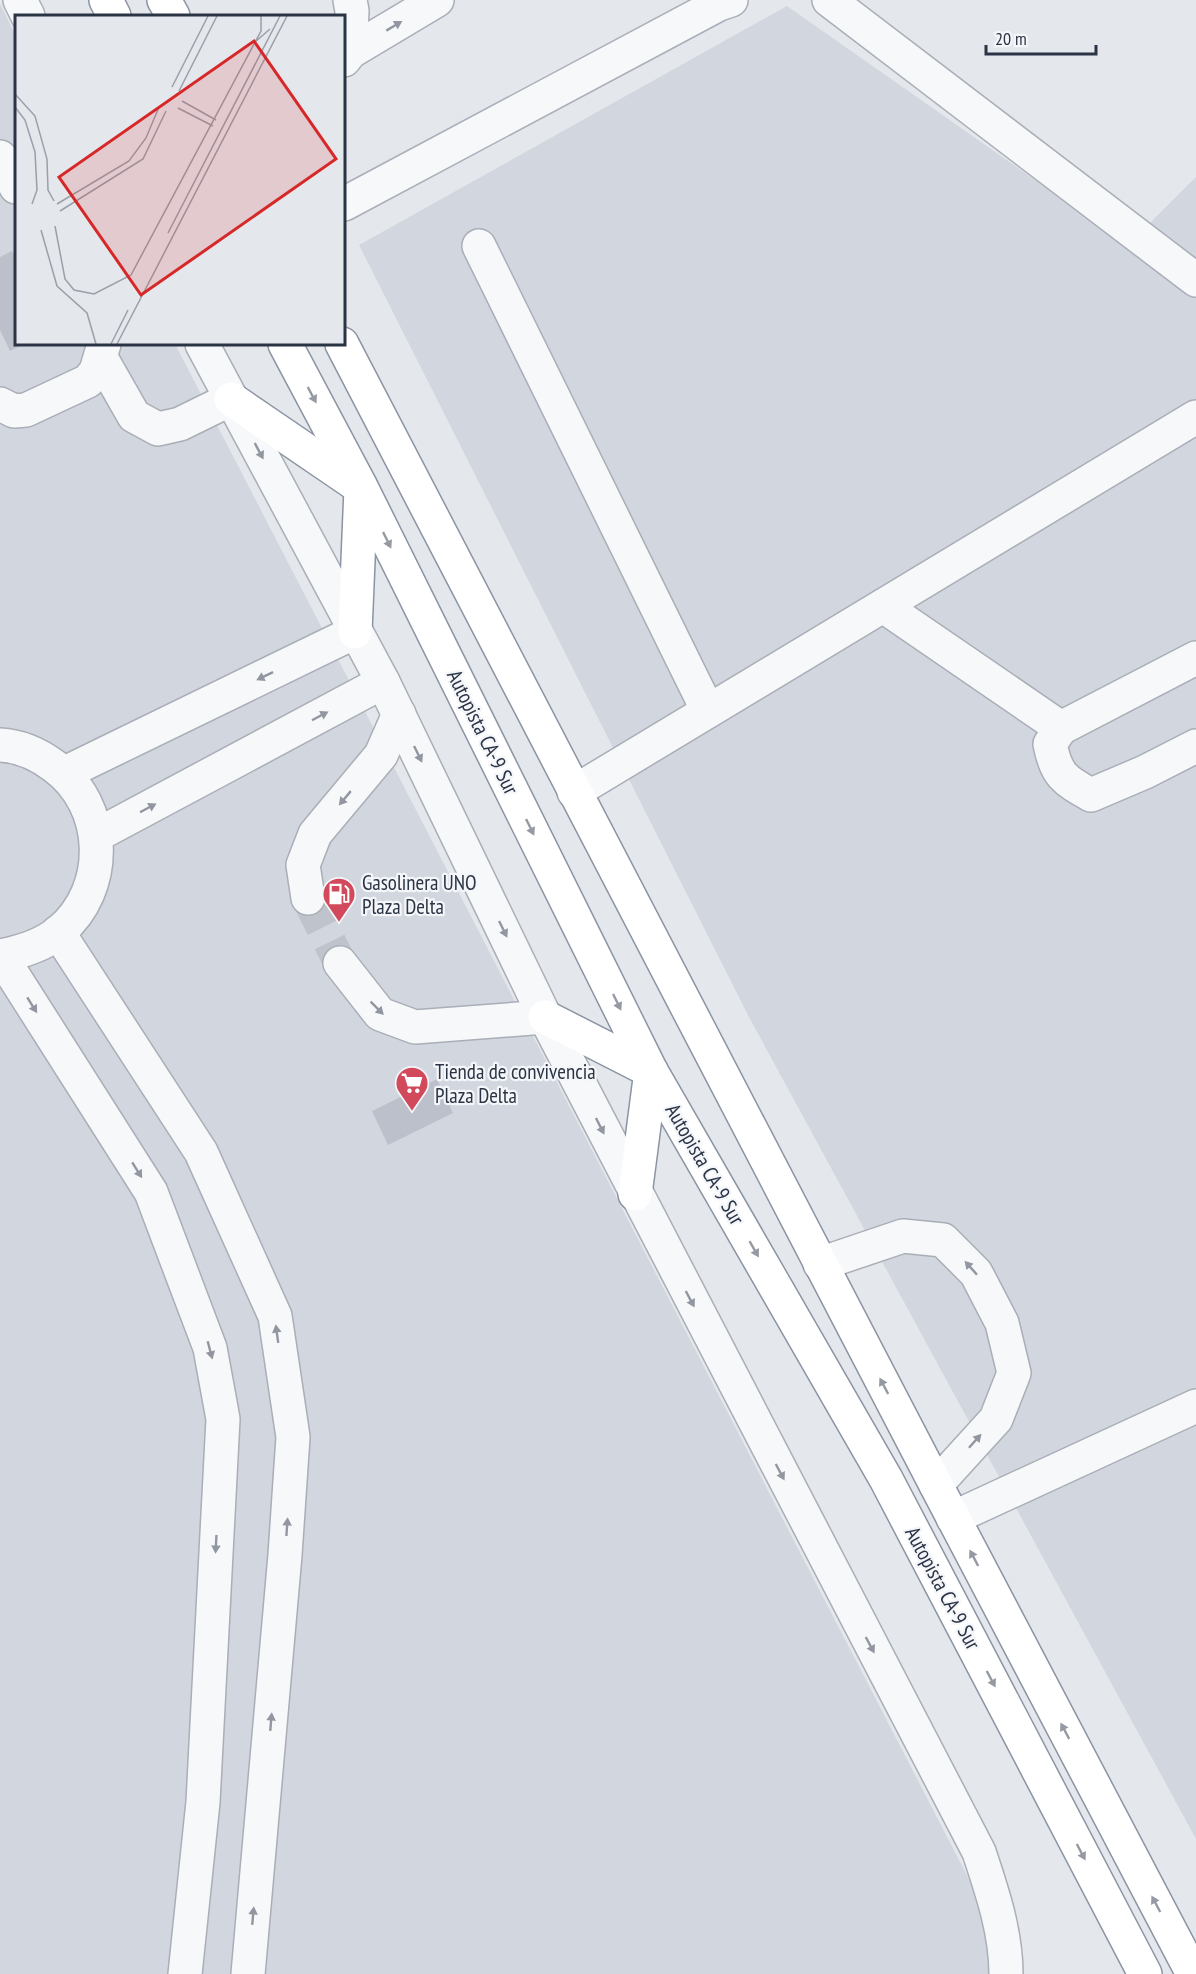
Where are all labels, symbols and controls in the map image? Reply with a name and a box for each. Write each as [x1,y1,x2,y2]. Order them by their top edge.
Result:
inset map [15,15,345,345]
scale bar [986,18,1096,56]
one-way arrow [386,20,402,31]
text: 20 m [995,27,1027,50]
one-way arrow [308,387,317,404]
one-way arrow [254,443,264,460]
one-way arrow [382,531,392,548]
street label: Autopista CA-9 Sur [441,665,525,799]
one-way arrow [256,672,273,681]
one-way arrow [312,711,329,721]
one-way arrow [413,745,422,762]
one-way arrow [338,790,351,806]
one-way arrow [140,803,157,813]
one-way arrow [525,819,535,836]
place label: Gasolinera UNO Plaza Delta [362,869,477,920]
fuel station icon: Gasolinera UNO Plaza Delta [321,876,357,923]
one-way arrow [498,921,507,938]
one-way arrow [612,993,622,1010]
one-way arrow [27,997,38,1013]
one-way arrow [370,1001,384,1016]
place label: Tienda de convivencia Plaza Delta [435,1058,596,1109]
supermarket icon: Tienda de convivencia Plaza Delta [394,1065,430,1112]
street label: Autopista CA-9 Sur [659,1099,751,1230]
one-way arrow [596,1117,605,1134]
one-way arrow [131,1162,142,1178]
one-way arrow [749,1241,759,1258]
one-way arrow [965,1261,978,1276]
one-way arrow [685,1290,695,1307]
one-way arrow [273,1324,282,1343]
one-way arrow [206,1341,215,1359]
one-way arrow [879,1377,889,1394]
one-way arrow [968,1434,982,1449]
one-way arrow [775,1463,785,1480]
one-way arrow [283,1518,292,1537]
street label: Autopista CA-9 Sur [899,1522,987,1654]
one-way arrow [212,1534,221,1553]
one-way arrow [969,1550,979,1567]
one-way arrow [866,1636,875,1653]
one-way arrow [986,1671,996,1688]
one-way arrow [266,1712,276,1731]
one-way arrow [1060,1722,1070,1739]
one-way arrow [1076,1844,1086,1861]
one-way arrow [1151,1895,1161,1912]
one-way arrow [248,1906,258,1925]

